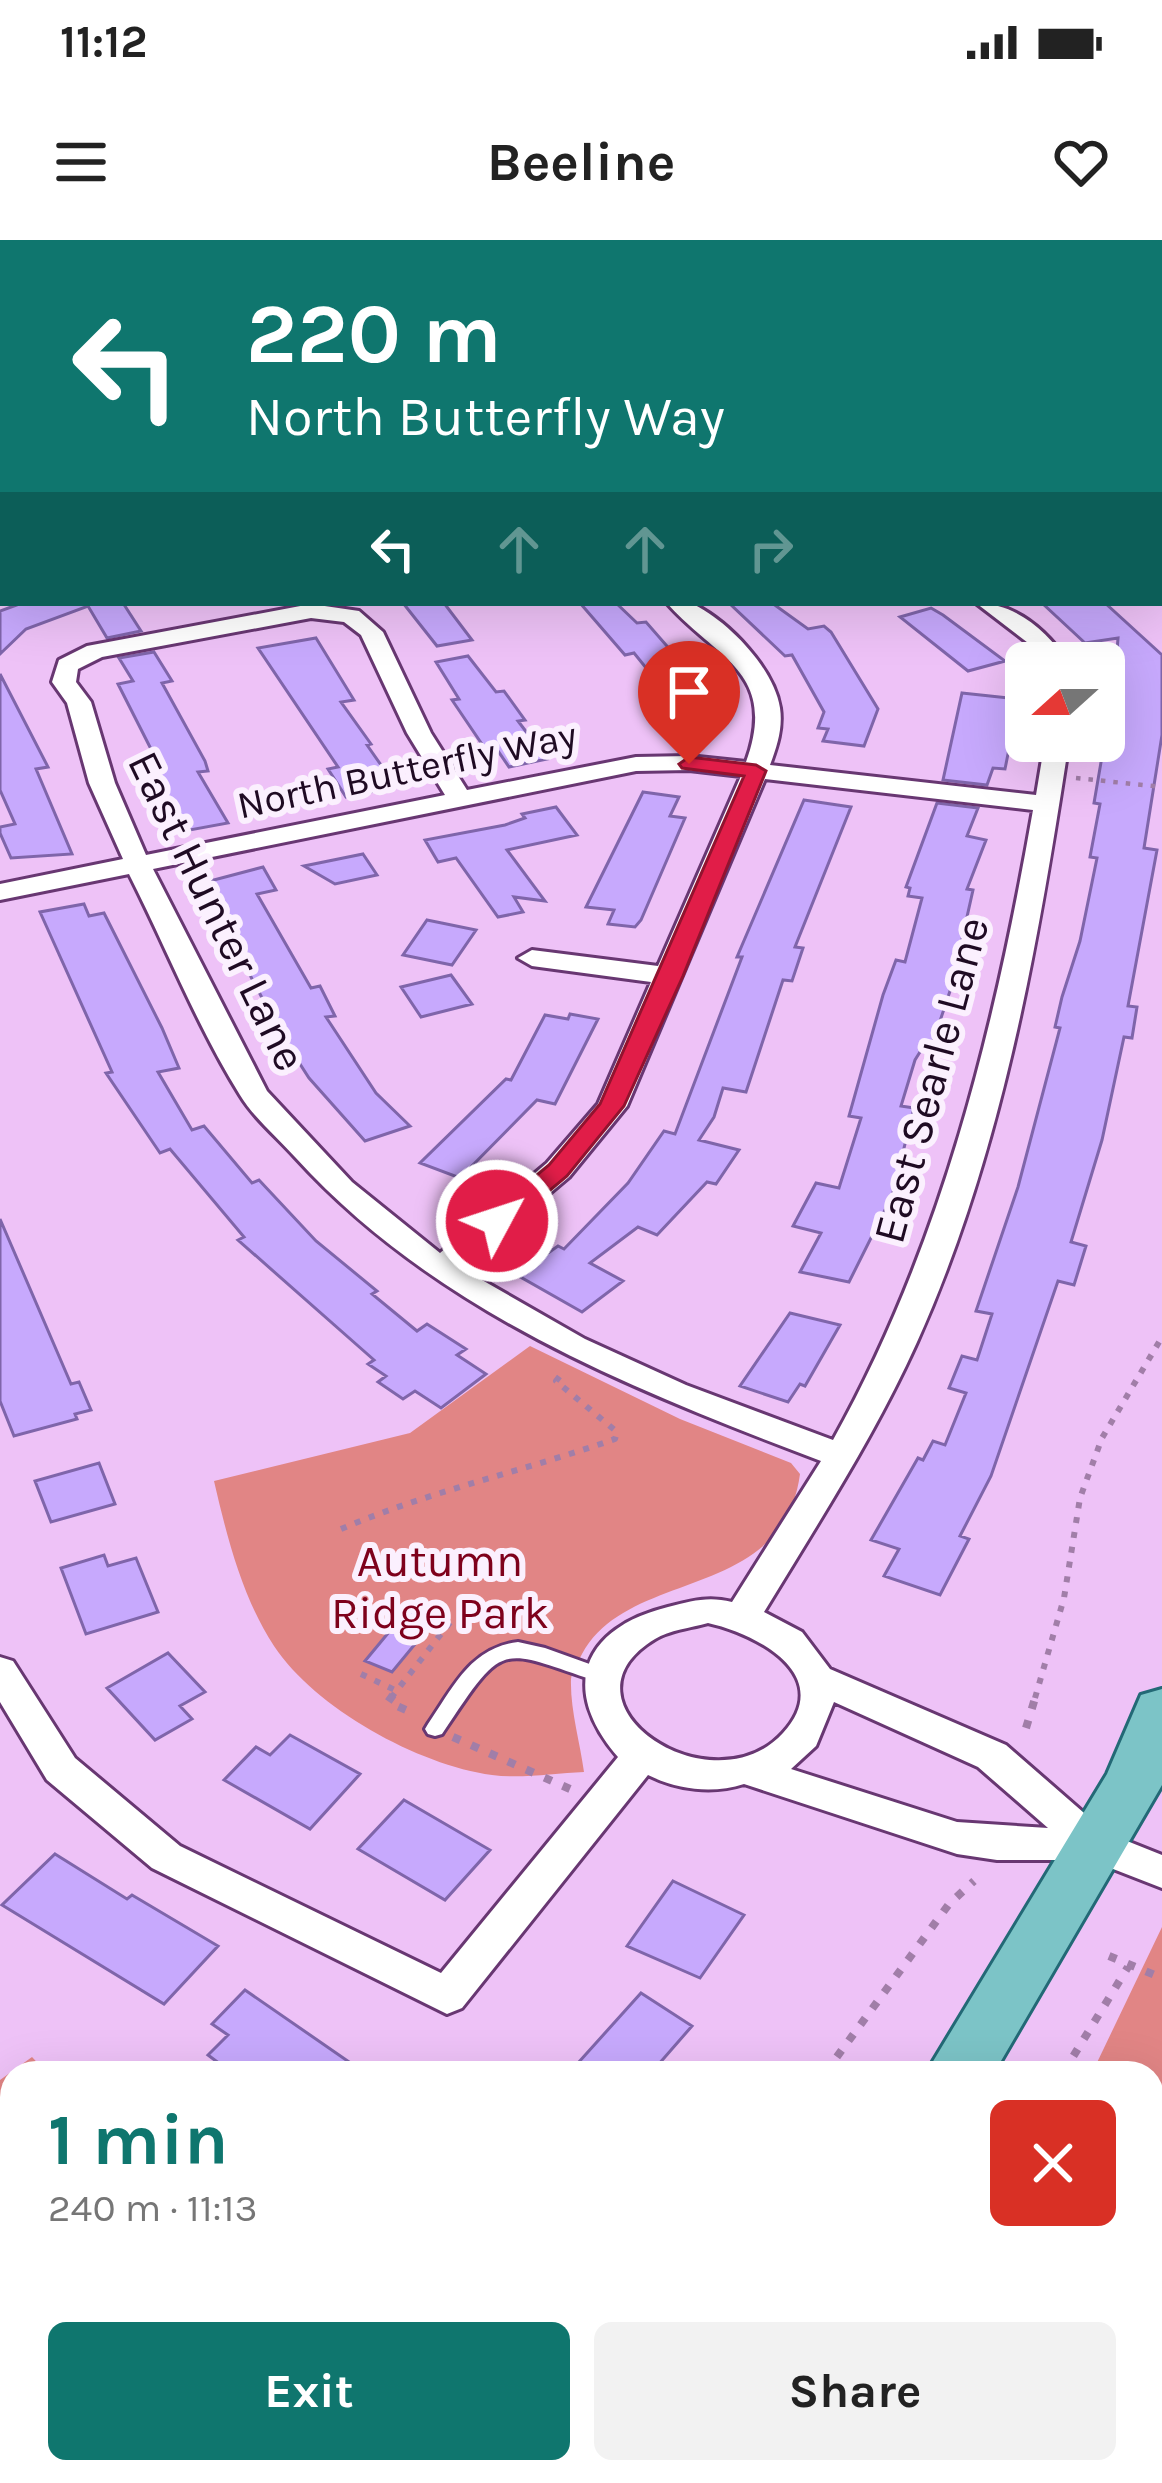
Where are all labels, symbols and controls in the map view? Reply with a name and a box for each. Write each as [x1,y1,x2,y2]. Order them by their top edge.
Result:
text: 11:12 [60,16,147,68]
icon: menu [48,129,114,195]
icon: heart [1048,129,1114,195]
text: Beeline [487,130,675,194]
text: 220 m [246,285,502,383]
icon: left [48,288,204,444]
text: North Butterfly Way [246,385,725,449]
icon: left [360,516,426,582]
icon: ahead [486,516,552,582]
icon: ahead [612,516,678,582]
icon: right [738,516,804,582]
pin [638,641,740,764]
north arrow [1005,642,1125,762]
map controls [1005,642,1125,762]
icon: arrive [656,659,722,725]
street label: North Butterfly Way [233,712,581,828]
street label: East Hunter Lane [117,743,317,1079]
street label: East Searle Lane [863,911,999,1249]
position arrow [434,1158,560,1284]
park label: Autumn Ridge Park [331,1535,549,1640]
text: 1 min [48,2098,229,2182]
button: close [990,2100,1116,2226]
text: 240 m · 11:13 [48,2185,257,2231]
button: Exit [48,2322,570,2460]
button: Share [594,2322,1116,2460]

